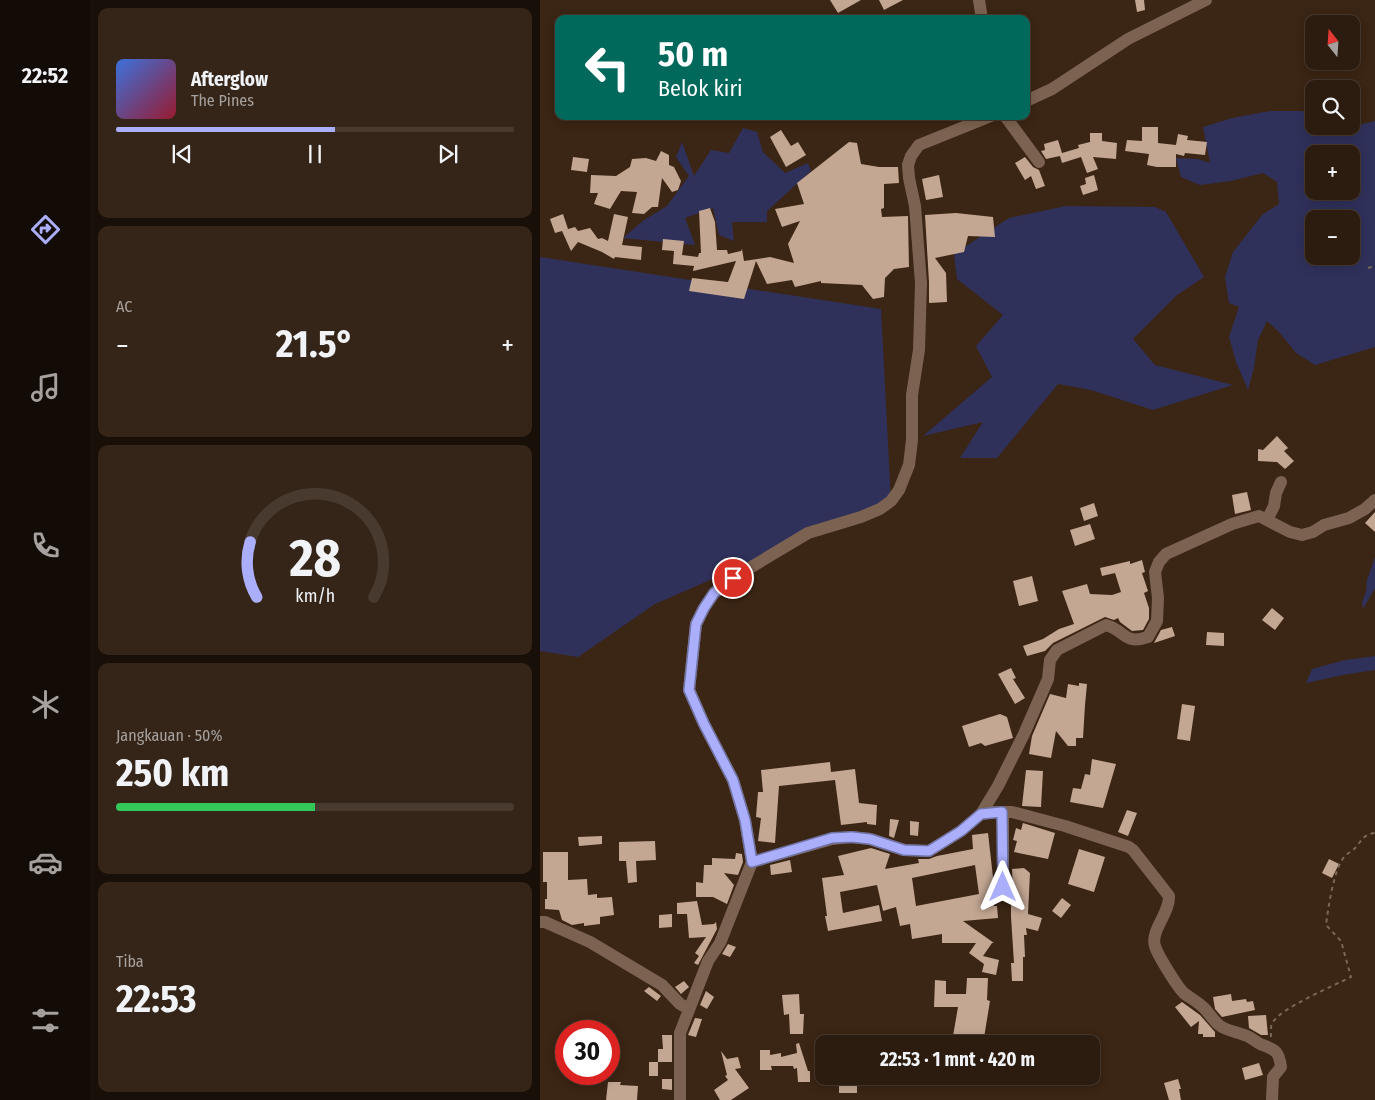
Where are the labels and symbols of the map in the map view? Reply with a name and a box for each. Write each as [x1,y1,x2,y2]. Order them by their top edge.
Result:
north arrow [1305,15,1360,70]
pin [712,557,754,599]
position arrow [976,860,1028,912]
speed limit sign: 30 [555,1020,620,1085]

